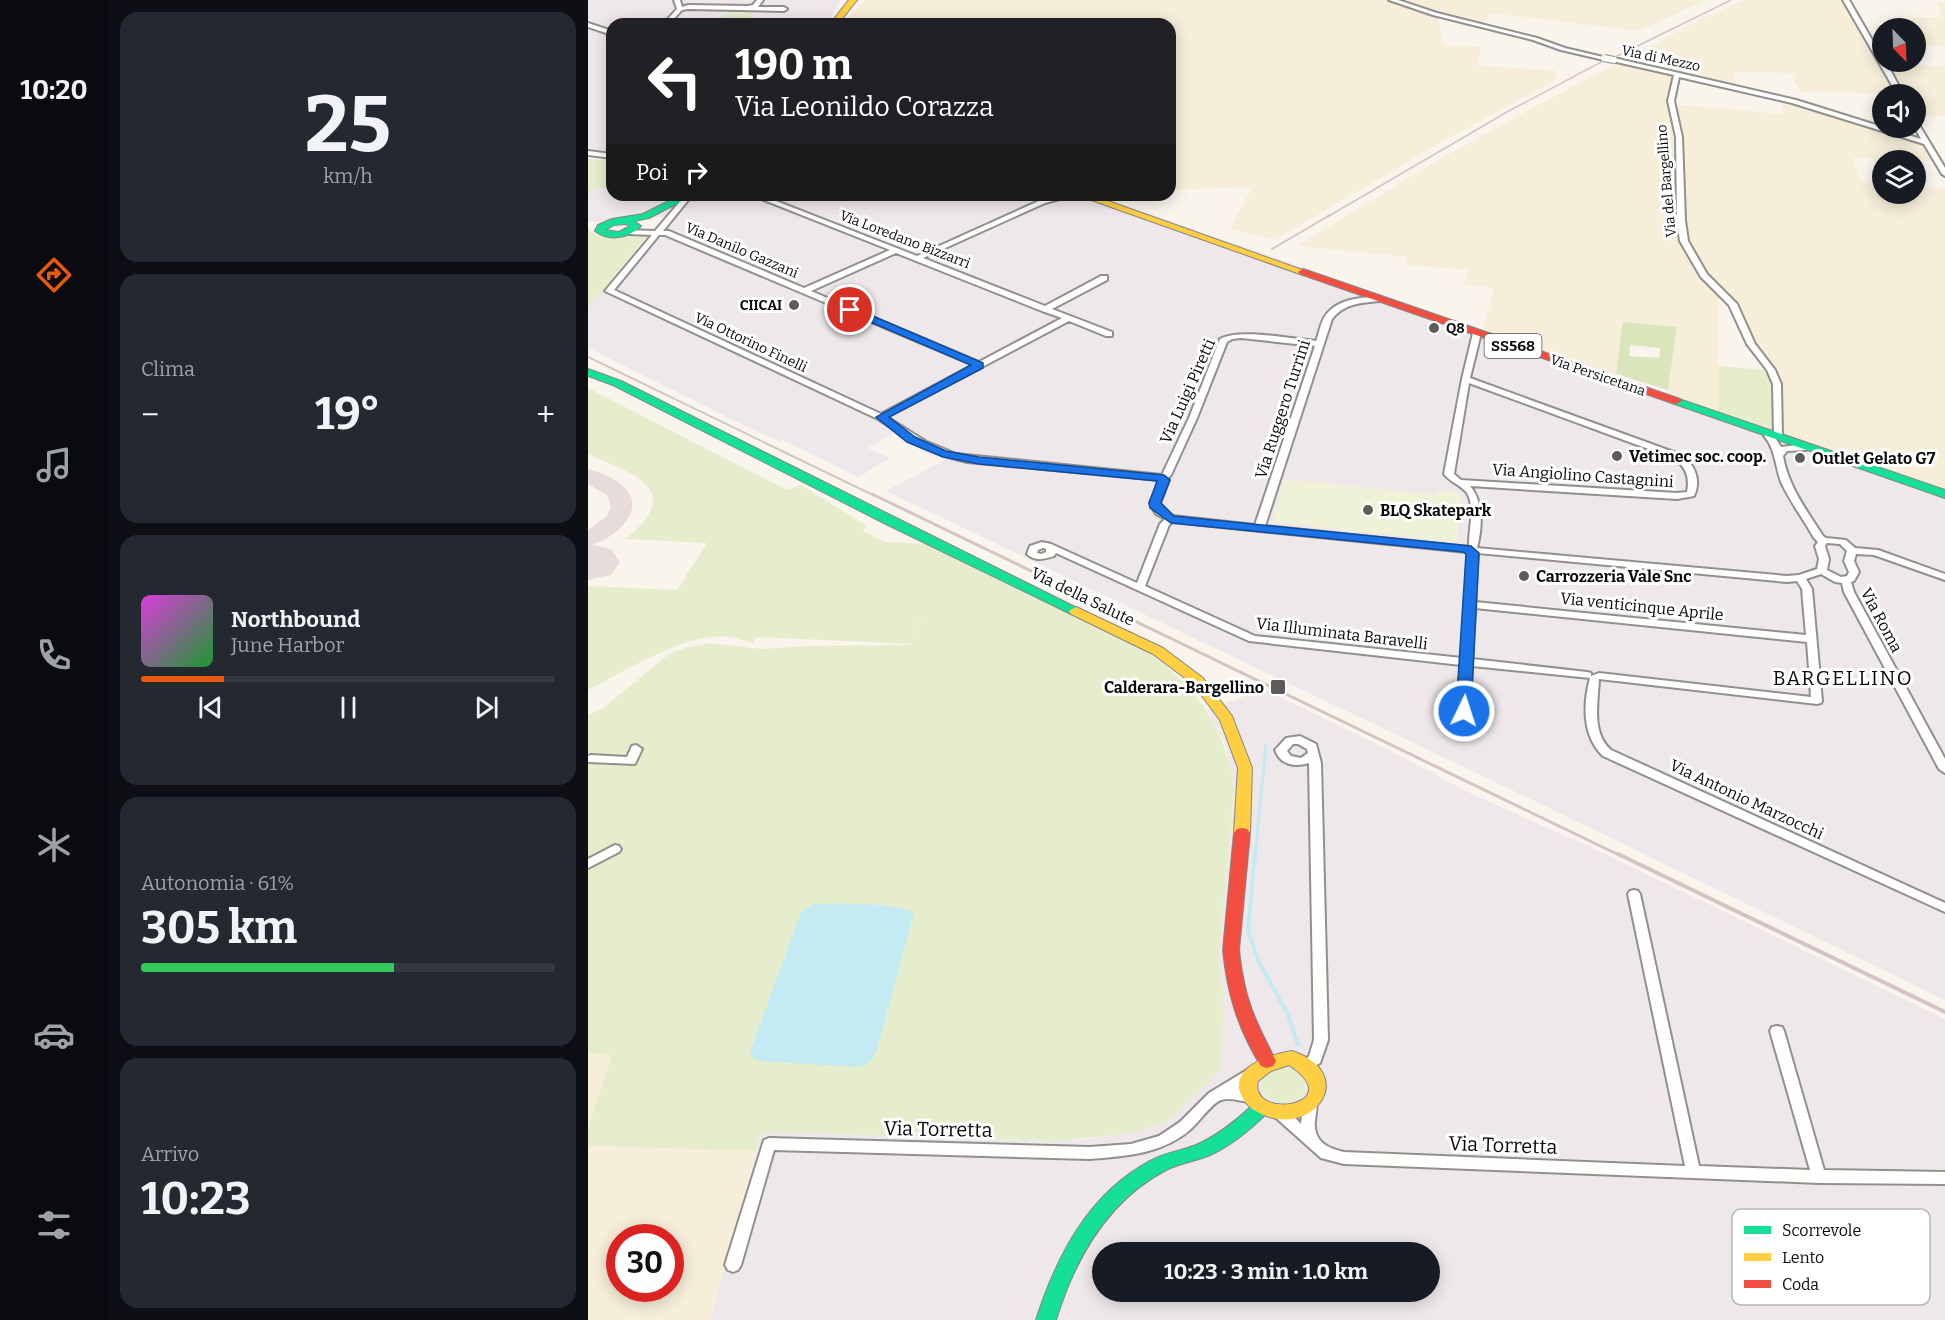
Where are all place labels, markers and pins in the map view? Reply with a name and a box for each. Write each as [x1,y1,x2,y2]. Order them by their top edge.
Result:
pin [824,284,875,335]
place label: CIICAI [740,297,782,314]
marker: CIICAI [787,298,801,312]
place label: Q8 [1446,320,1465,337]
marker: Q8 [1427,321,1441,335]
place label: Vetimec soc. coop. [1629,447,1767,466]
marker: Vetimec soc. coop. [1610,449,1624,463]
place label: Outlet Gelato G7 [1812,449,1936,468]
marker: Outlet Gelato G7 [1793,451,1807,465]
place label: BLQ Skatepark [1380,501,1492,520]
marker: BLQ Skatepark [1361,503,1375,517]
place label: Carrozzeria Vale Snc [1536,567,1692,586]
marker: Carrozzeria Vale Snc [1517,569,1531,583]
place label: Calderara-Bargellino [1104,678,1264,697]
marker: Calderara-Bargellino [1269,678,1287,696]

